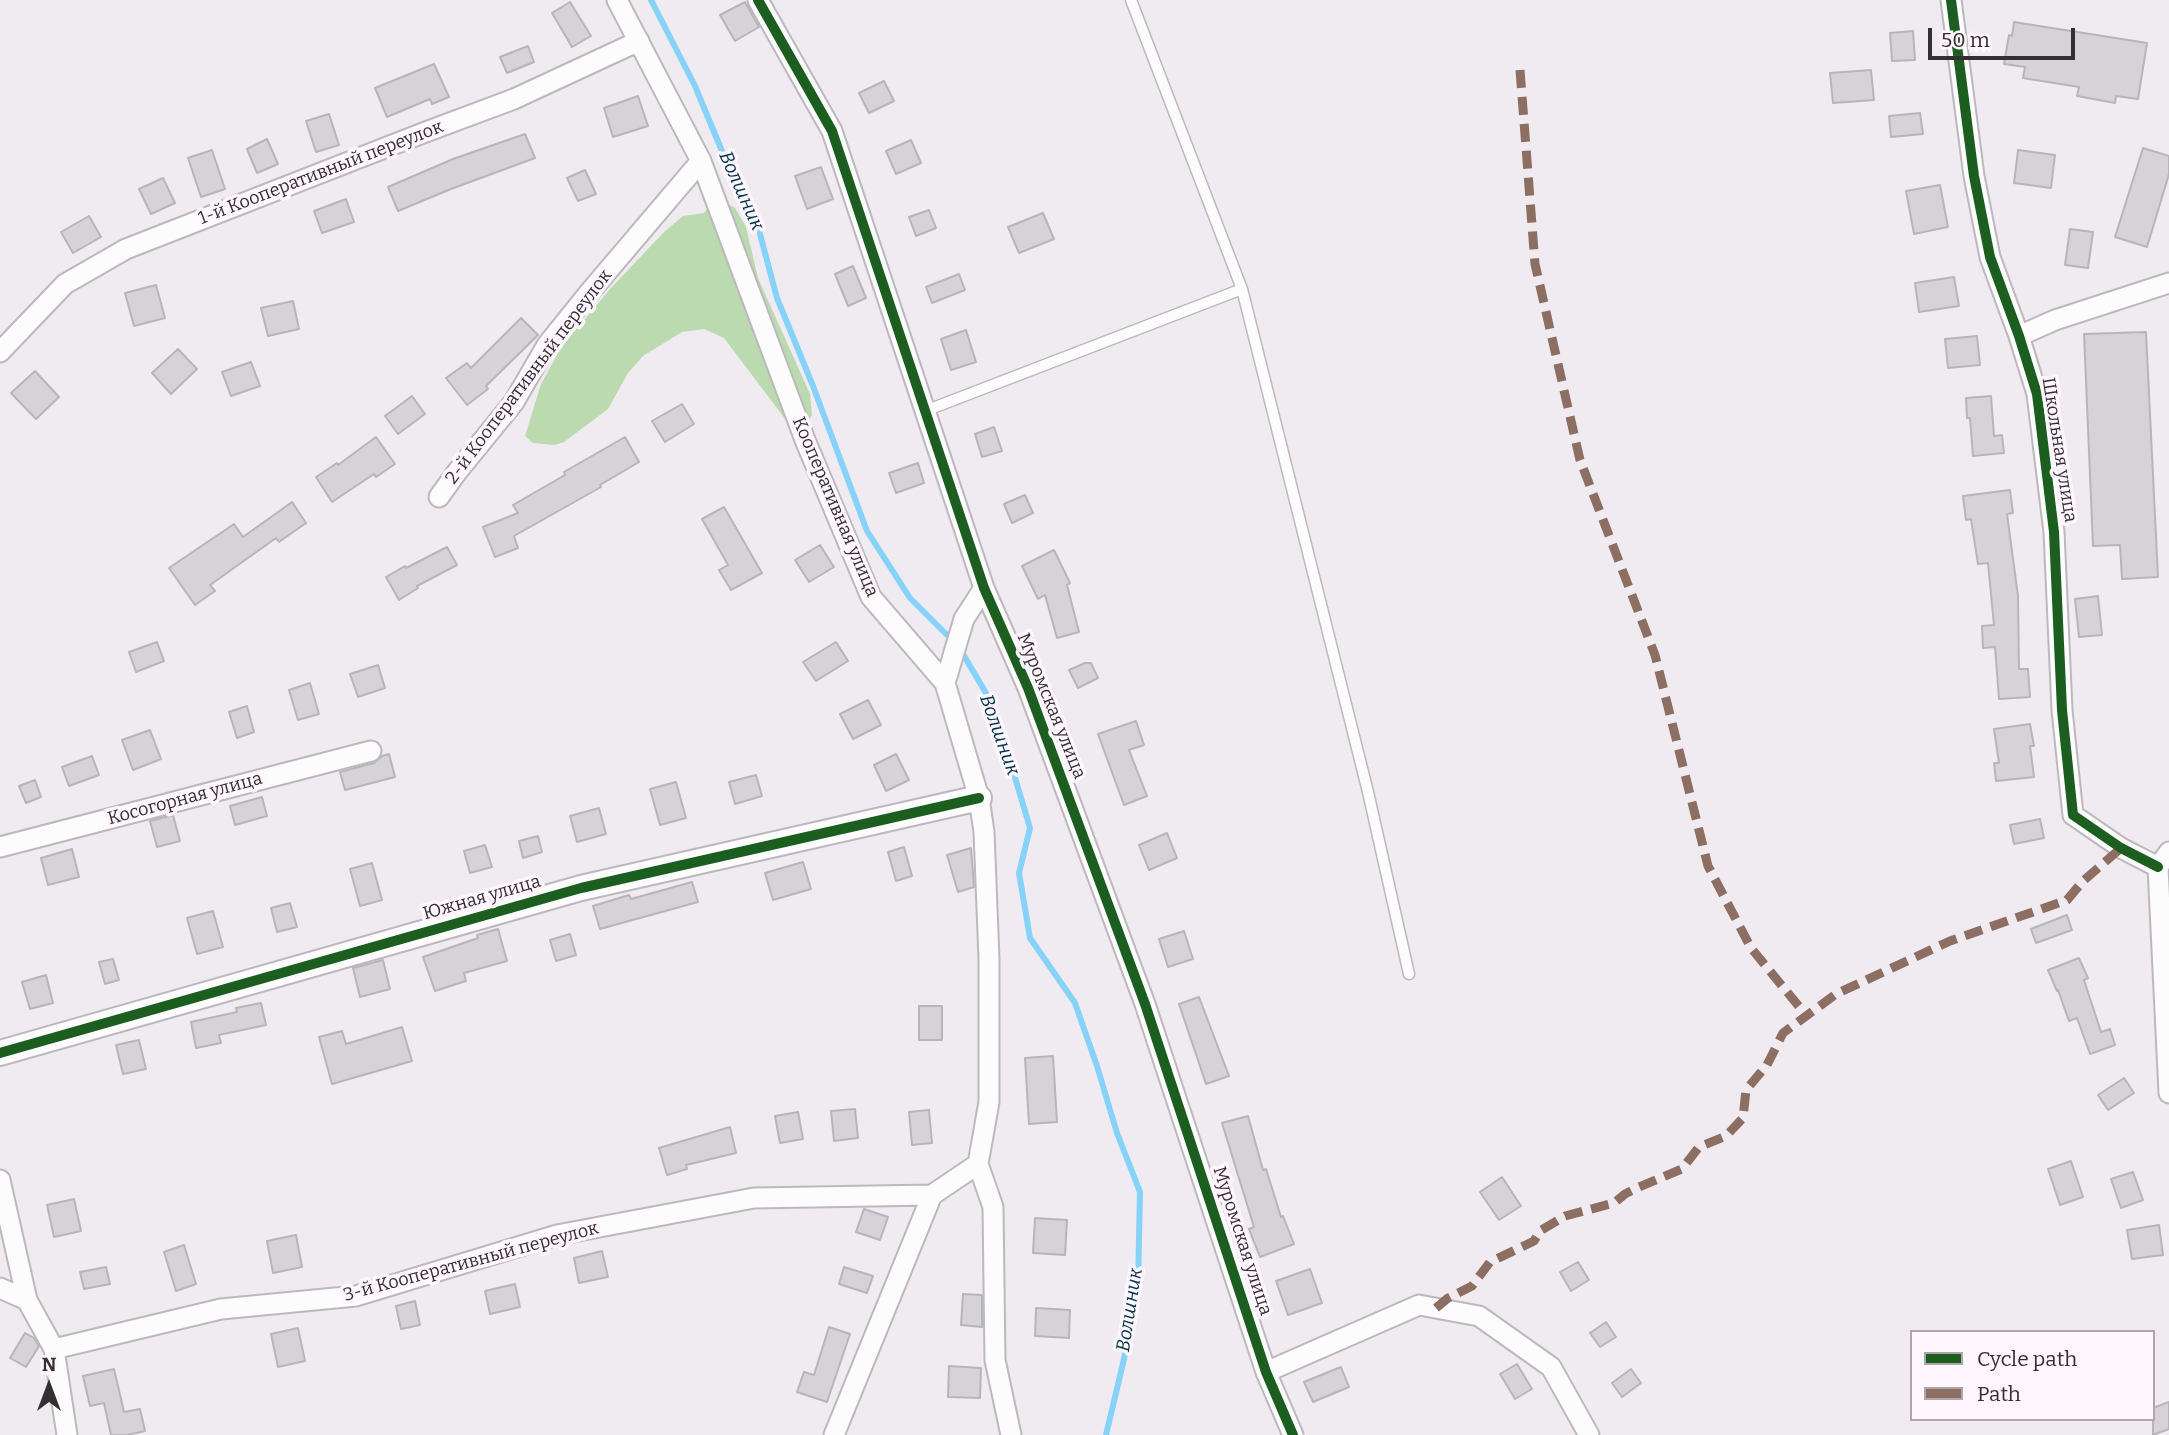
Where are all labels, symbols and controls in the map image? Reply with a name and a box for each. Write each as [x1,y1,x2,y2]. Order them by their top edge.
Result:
scale bar [1931,14,2078,58]
text: 50 m [1941,27,1990,53]
street label: 1-й Кооперативный переулок [196,116,446,230]
water label: Волшник [713,148,769,234]
street label: 2-й Кооперативный переулок [441,266,617,488]
street label: Школьная улица [2037,376,2081,524]
street label: Кооперативная улица [787,414,883,600]
street label: Муромская улица [1012,630,1090,782]
water label: Волшник [974,692,1024,778]
street label: Косогорная улица [105,768,265,830]
street label: Южная улица [421,871,543,925]
street label: Муромская улица [1208,1164,1276,1318]
street label: 3-й Кооперативный переулок [341,1218,601,1306]
water label: Волшник [1112,1267,1148,1353]
legend [1910,1330,2155,1421]
text: Cycle path [1977,1346,2077,1372]
north arrow [14,1351,84,1421]
text: N [42,1353,56,1376]
text: Path [1977,1381,2021,1407]

